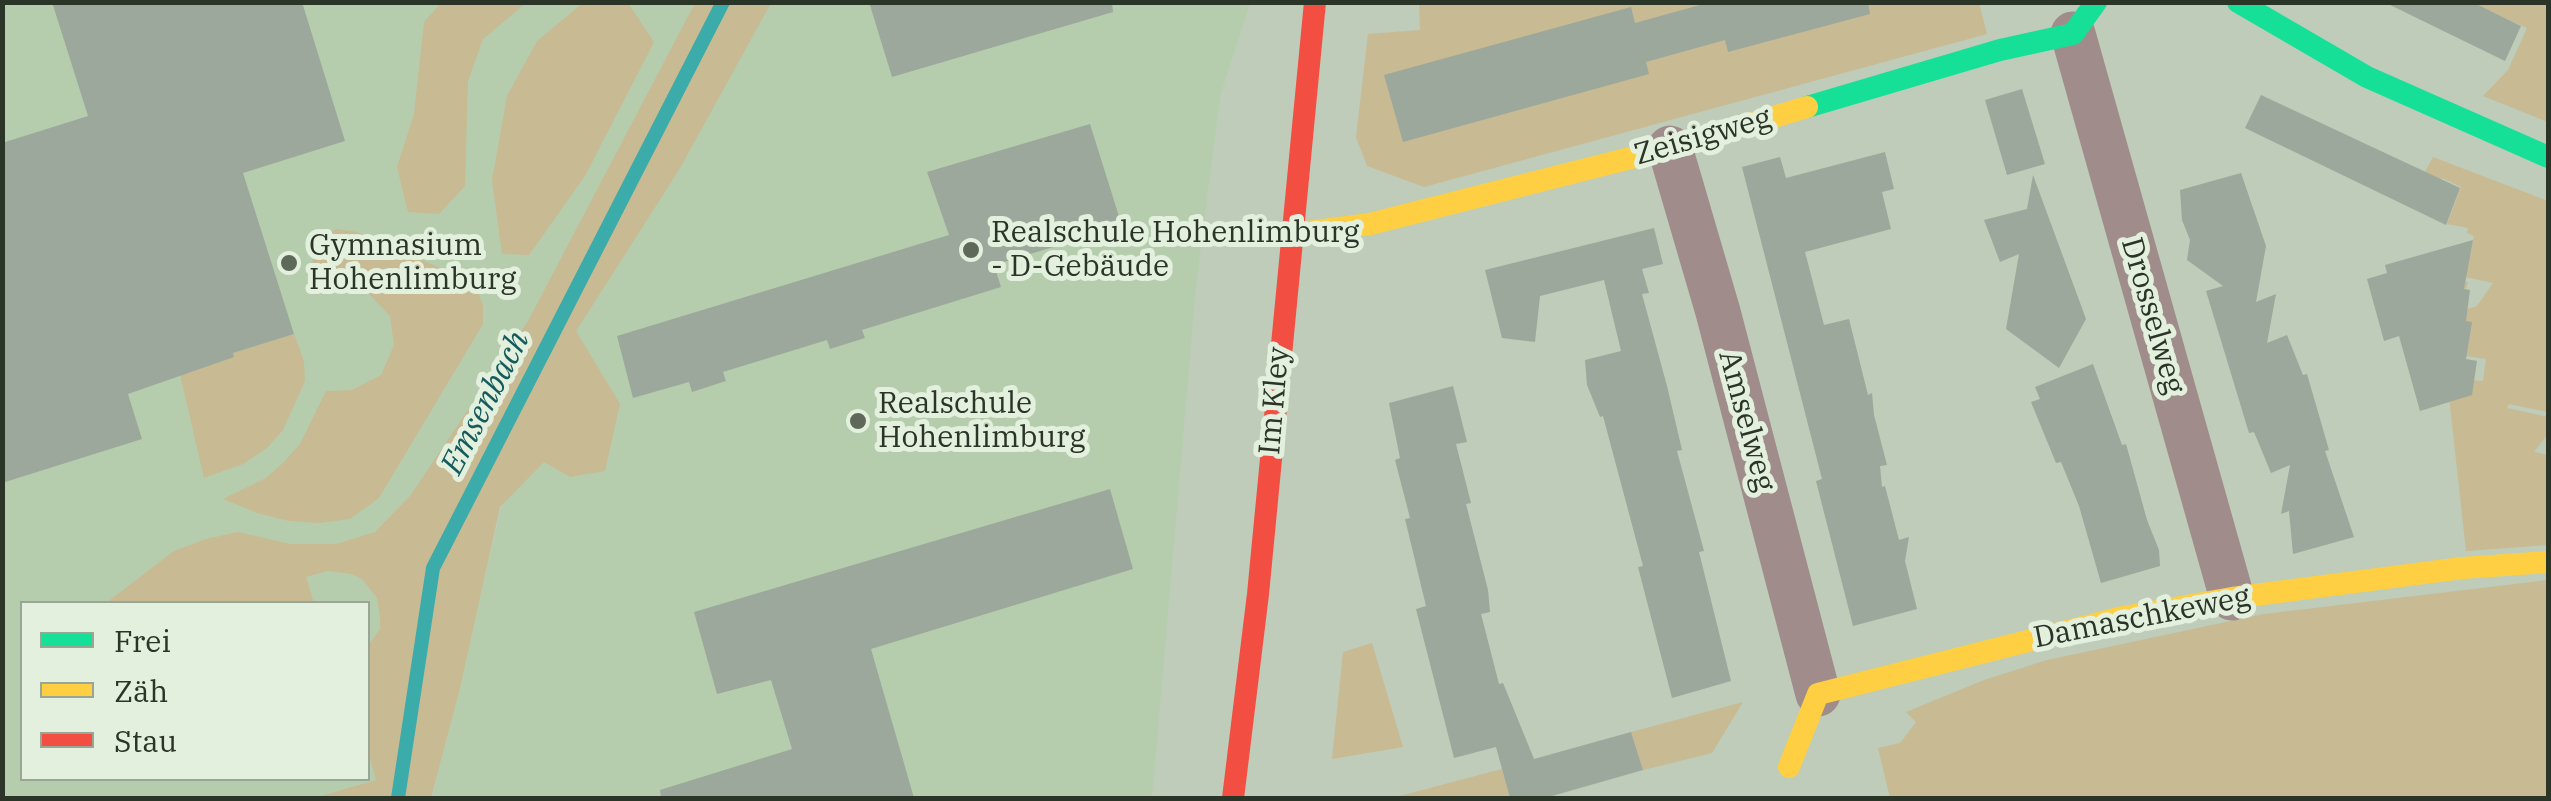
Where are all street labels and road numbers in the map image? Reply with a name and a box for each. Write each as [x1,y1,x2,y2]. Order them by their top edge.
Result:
street label: Zeisigweg [1631,100,1775,174]
street label: Drosselweg [2112,234,2192,398]
street label: Im Kley [1252,346,1298,456]
street label: Amselweg [1710,347,1782,495]
street label: Damaschkeweg [2031,579,2253,657]

